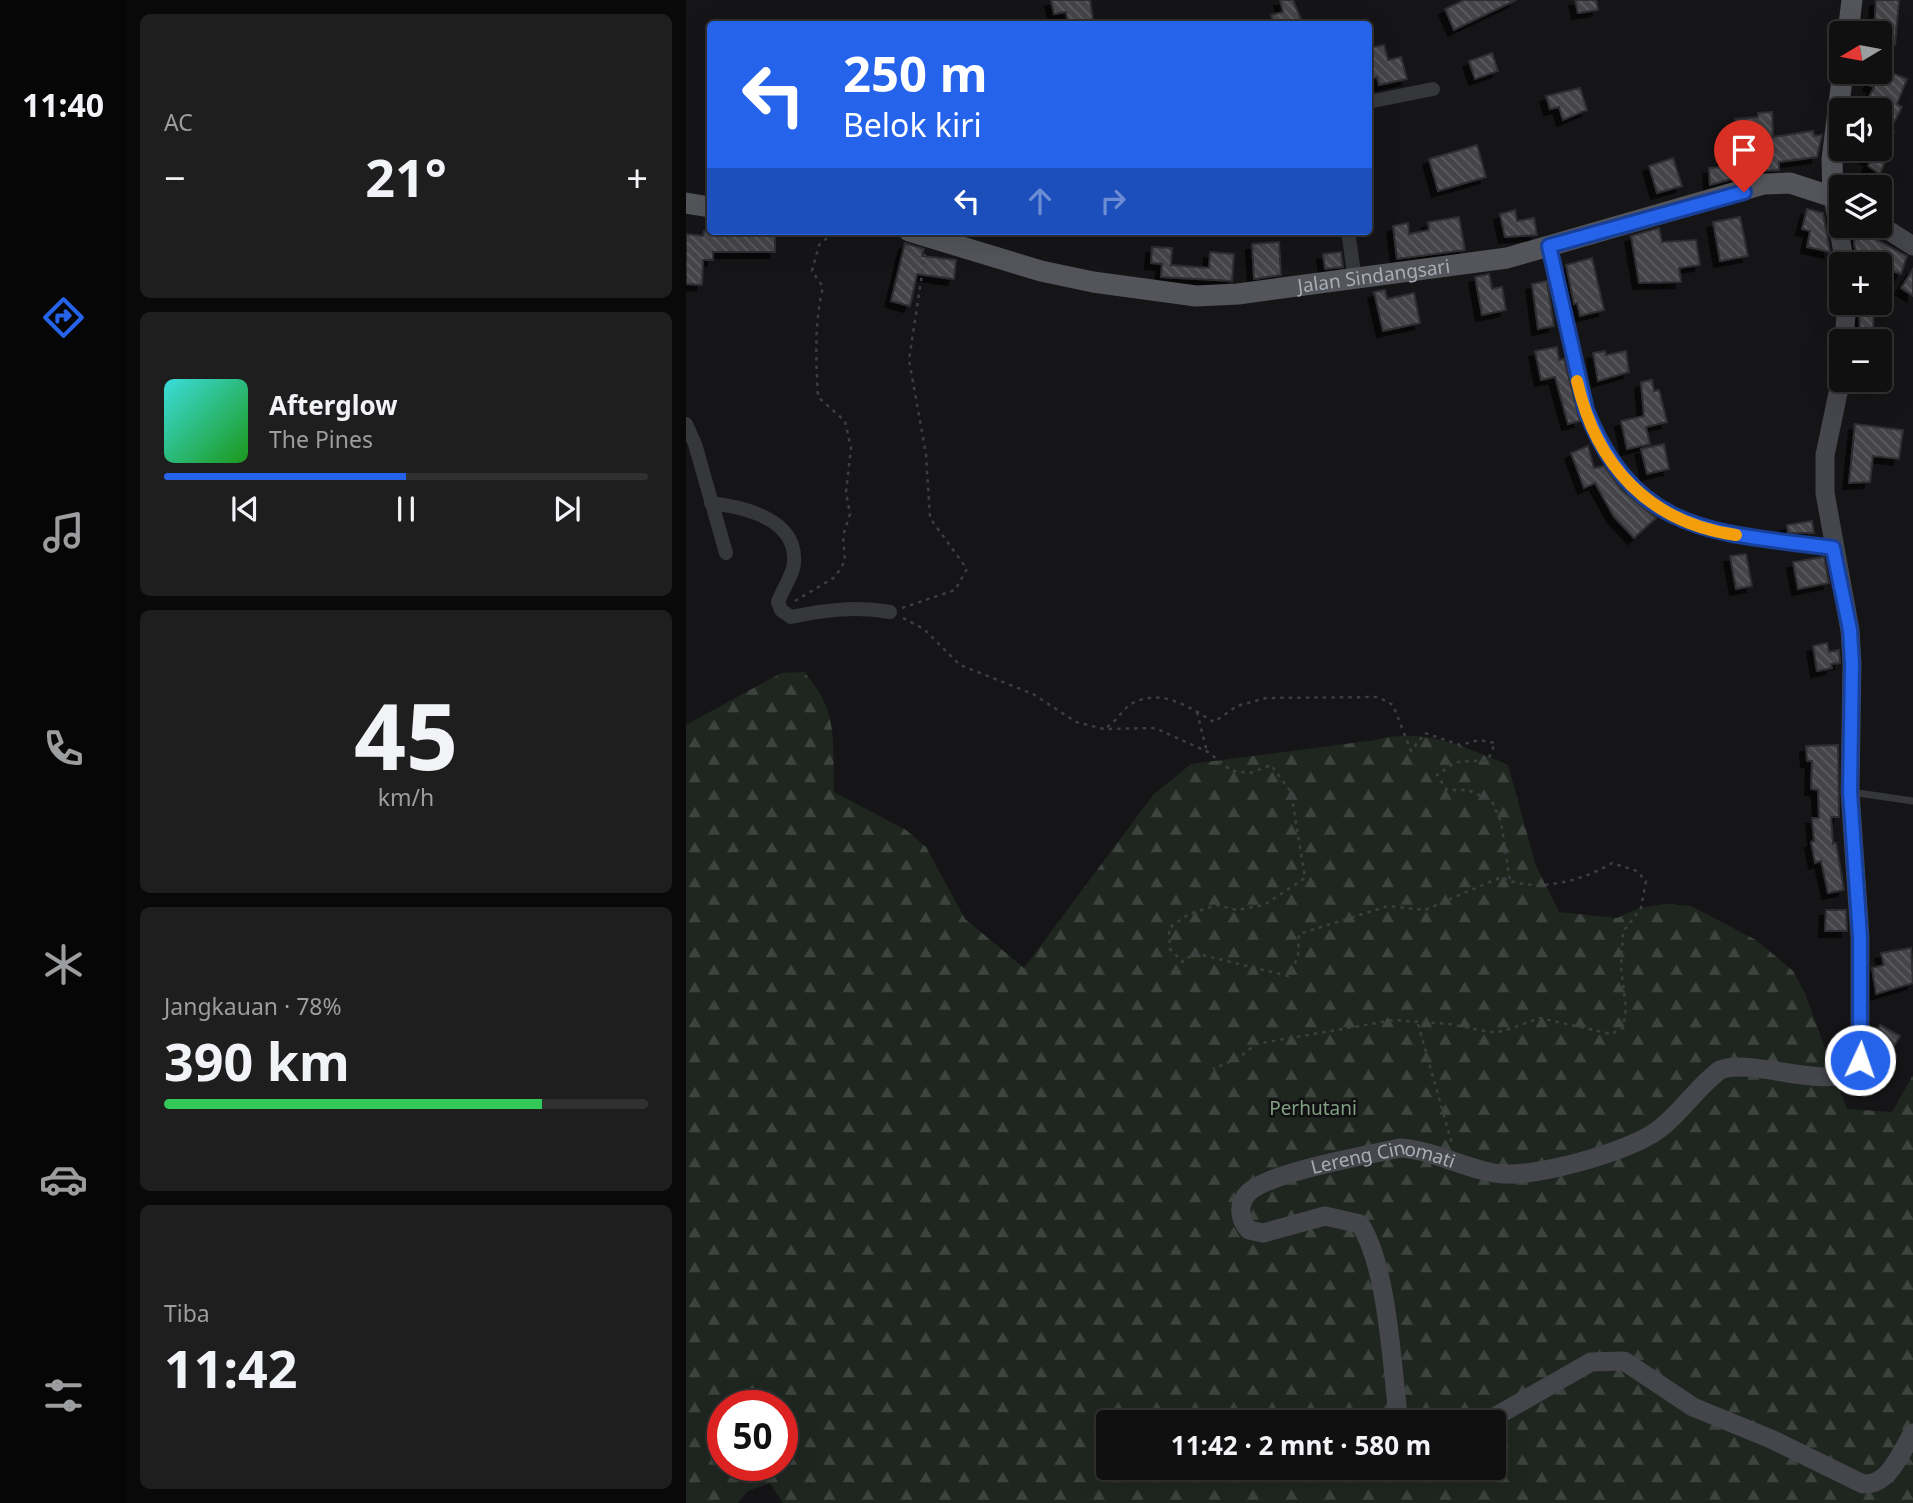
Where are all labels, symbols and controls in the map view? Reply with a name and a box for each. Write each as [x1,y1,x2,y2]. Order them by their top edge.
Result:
north arrow [1829,21,1892,84]
map controls [1829,21,1892,392]
text: 250 m [843,40,988,106]
icon: left [728,49,819,140]
text: 11:40 [22,83,104,126]
button: sound [1829,98,1892,161]
text: Belok kiri [843,103,982,146]
text: AC [164,106,193,138]
pin [1714,120,1774,192]
icon: arrive [1725,131,1763,169]
text: 21° [365,141,447,212]
text: − [164,151,186,203]
text: + [626,151,648,203]
button: layers [1829,175,1892,238]
icon: left [948,182,986,220]
icon: ahead [1021,182,1059,220]
icon: right [1094,182,1132,220]
button: + [1829,252,1892,315]
street label: Jalan Sindangsari [1294,253,1452,299]
icon: directions [39,293,88,342]
button: − [1829,329,1892,392]
text: Afterglow [269,387,397,423]
text: The Pines [269,423,373,455]
icon: previous [226,490,264,528]
icon: pause [387,490,425,528]
icon: next [548,490,586,528]
icon: music [39,508,88,557]
text: 45 [354,673,458,797]
icon: phone [39,724,88,773]
text: km/h [378,781,434,813]
icon: climate [39,940,88,989]
text: Jangkauan · 78% [164,990,342,1022]
position arrow [1823,1023,1897,1097]
text: 390 km [164,1025,350,1096]
park label: Perhutani [1269,1095,1357,1121]
street label: Lereng Cinomati [1308,1134,1459,1180]
icon: car [39,1155,88,1204]
text: Tiba [164,1297,210,1329]
text: 11:42 [164,1332,298,1403]
icon: filters [39,1371,88,1420]
speed limit sign: 50 [707,1390,798,1481]
text: 11:42 · 2 mnt · 580 m [1171,1427,1431,1463]

